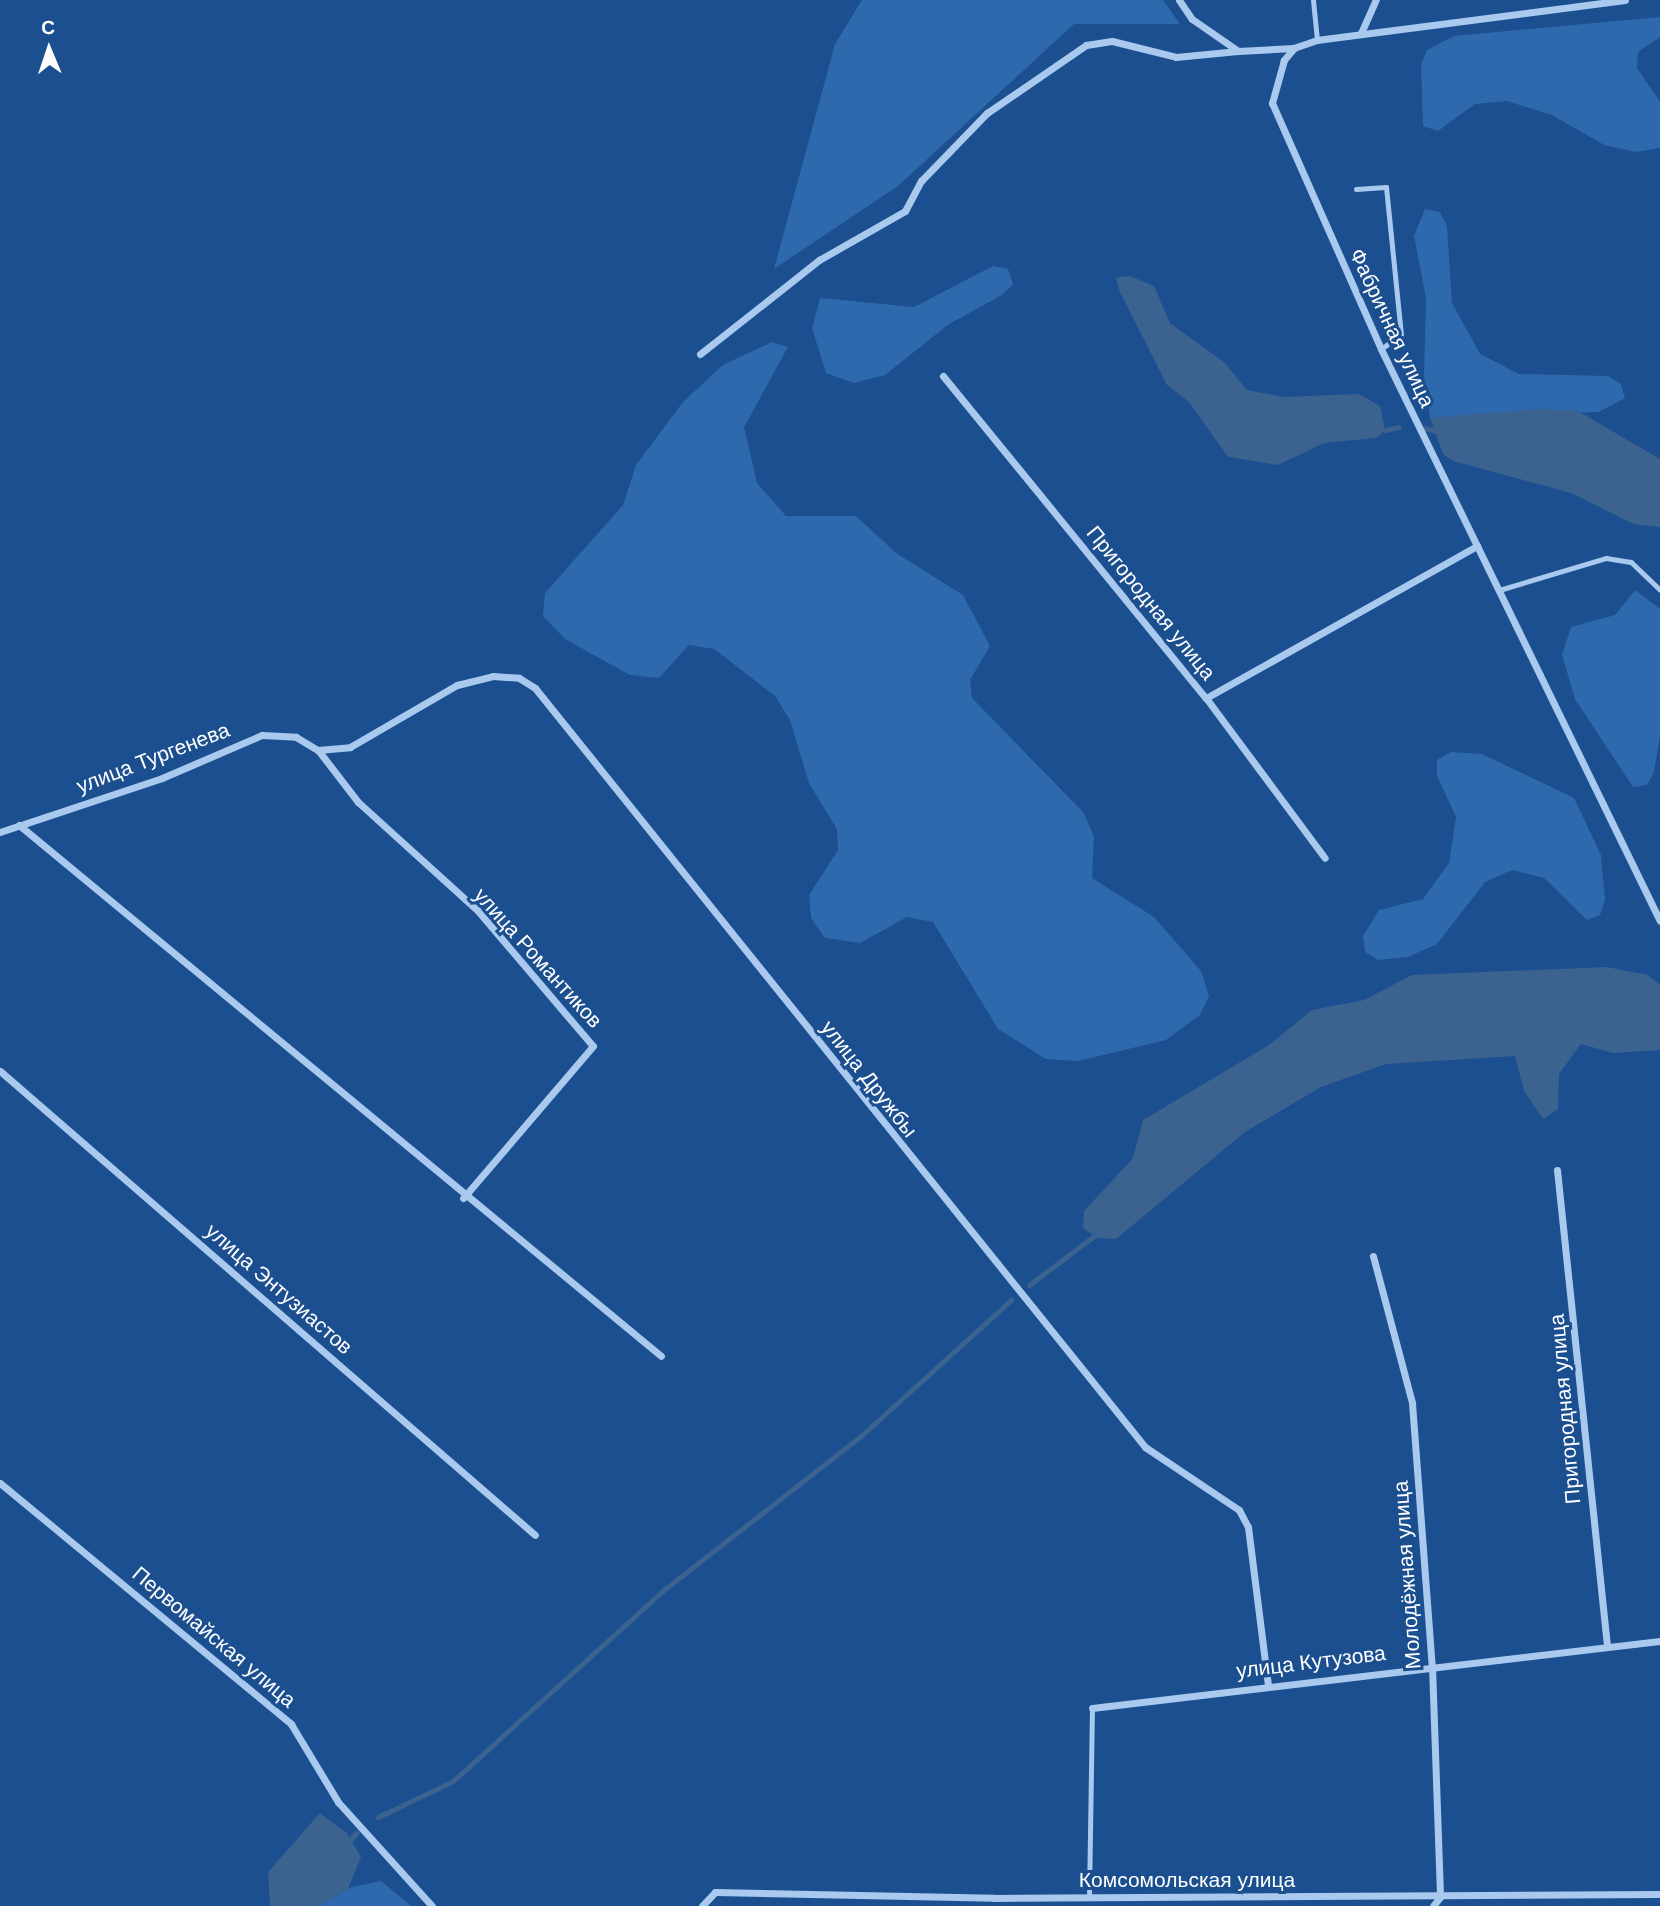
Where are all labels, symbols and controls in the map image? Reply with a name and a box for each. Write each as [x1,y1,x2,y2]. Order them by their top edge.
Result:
north arrow [14,14,84,84]
text: С [41,17,55,38]
street label: Фабричная улица [1344,245,1440,411]
street label: Пригородная улица [1081,521,1221,685]
street label: улица Тургенева [73,717,233,799]
street label: улица Романтиков [469,883,607,1033]
street label: улица Дружбы [816,1016,922,1142]
street label: улица Энтузиастов [200,1218,358,1360]
street label: Пригородная улица [1544,1313,1586,1505]
street label: Молодёжная улица [1388,1480,1426,1670]
street label: Первомайская улица [127,1561,301,1713]
street label: улица Кутузова [1235,1640,1387,1684]
street label: Комсомольская улица [1079,1867,1295,1893]

